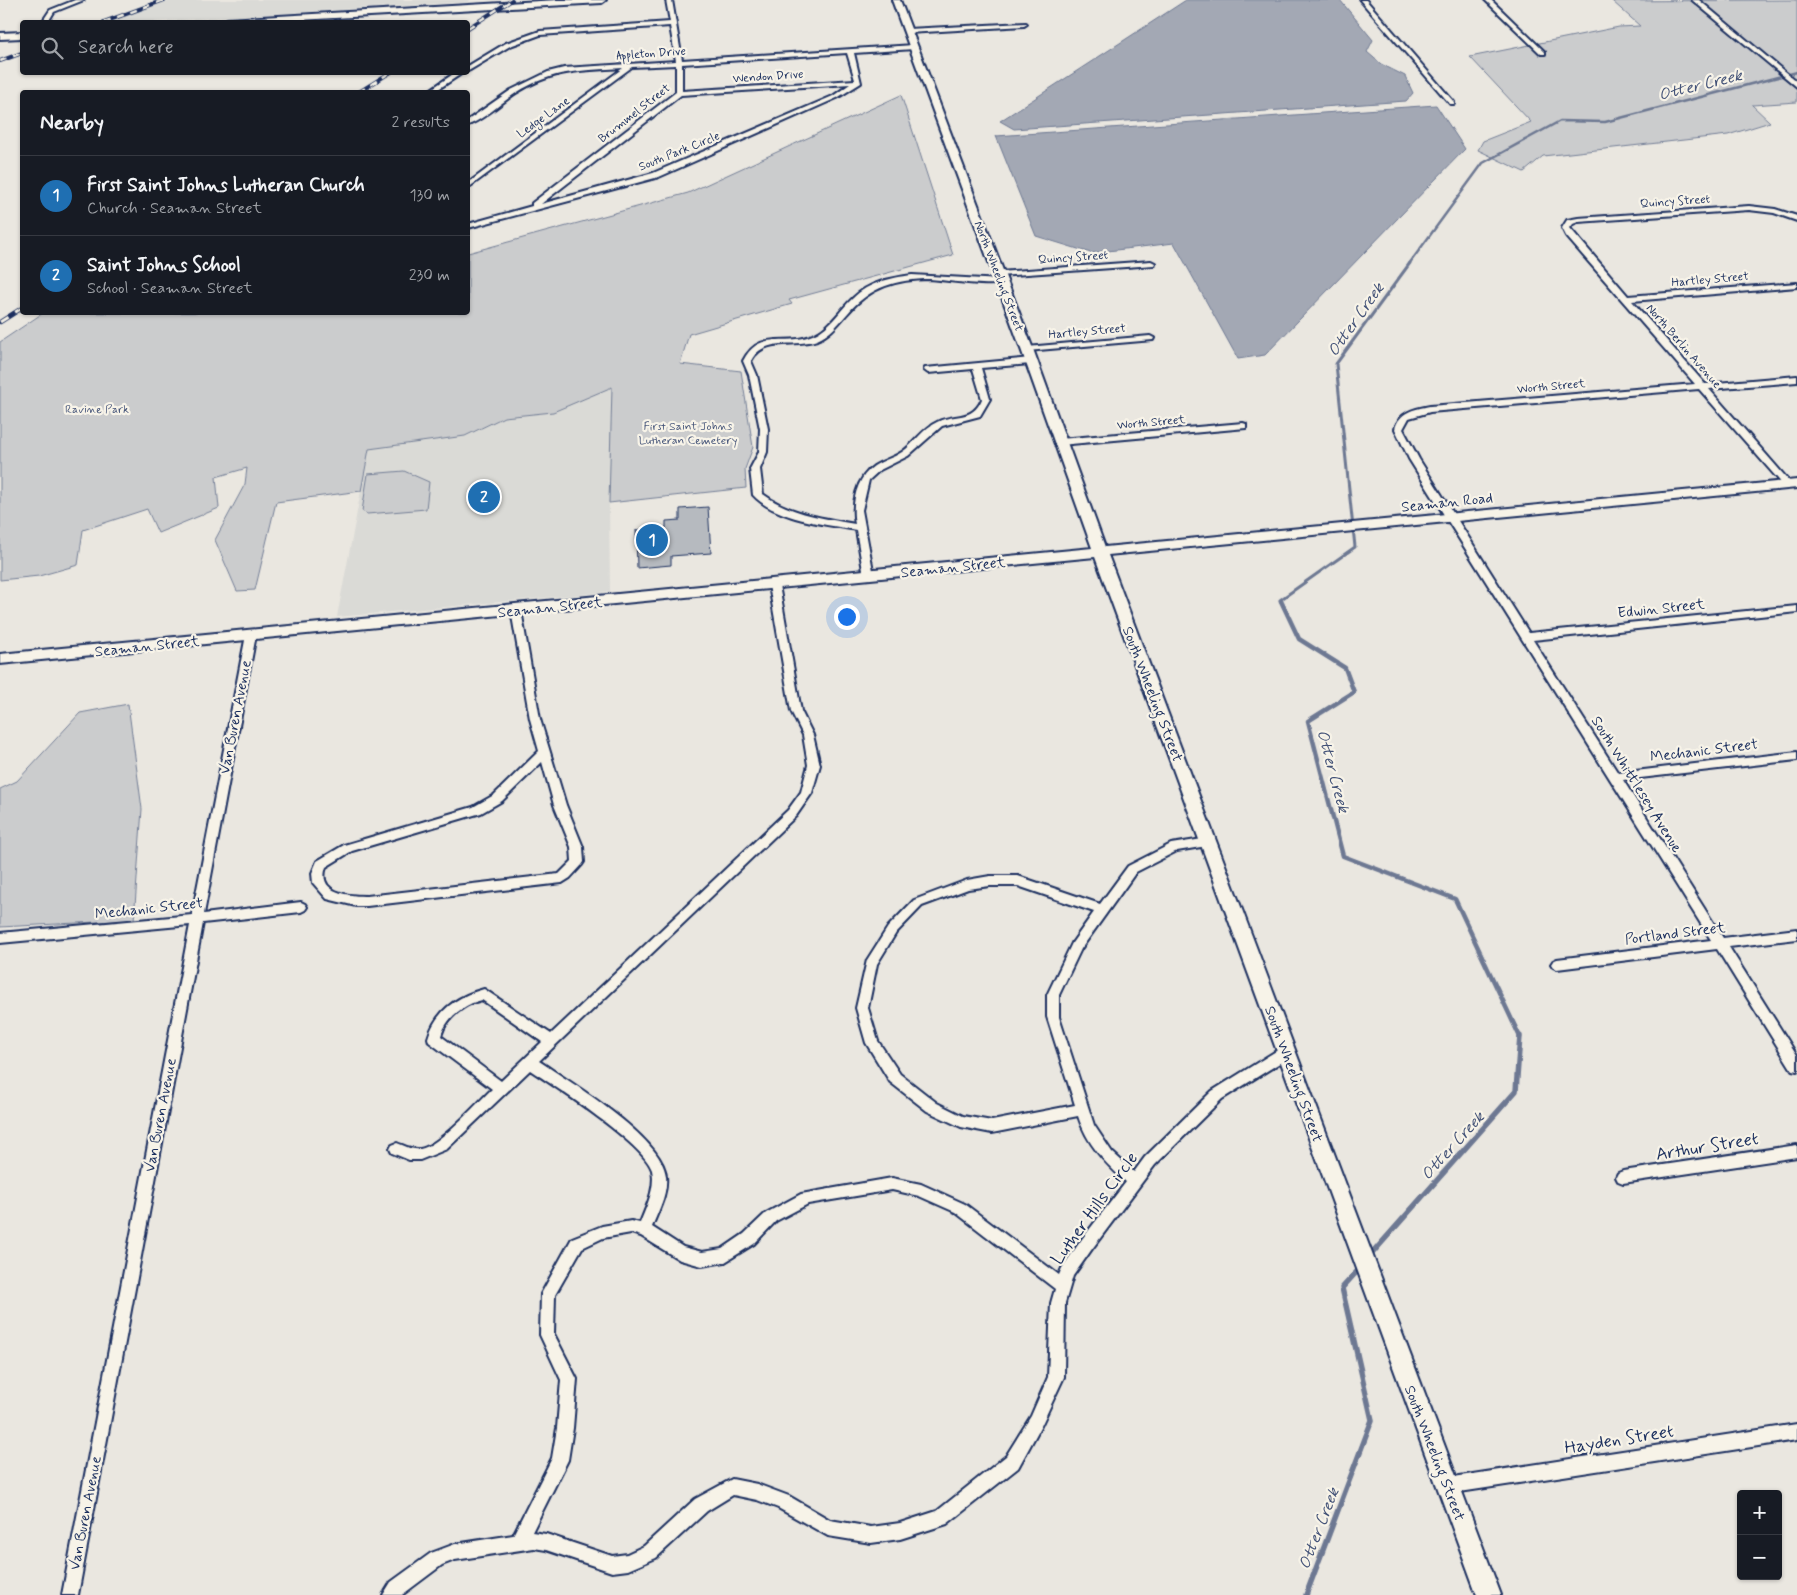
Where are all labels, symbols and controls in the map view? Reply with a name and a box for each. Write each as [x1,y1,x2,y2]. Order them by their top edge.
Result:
search box [20,20,470,75]
icon: search [38,34,66,62]
text: Search here [78,35,174,60]
street label: Appleton Drive [616,44,686,64]
water label: Otter Creek [1657,65,1745,106]
street label: Wendon Drive [732,67,804,87]
street label: Brummel Street [595,80,674,147]
street label: Ledge Lane [514,93,573,142]
text: Nearby [40,109,104,137]
text: 2 results [392,112,450,133]
street label: South Park Circle [636,128,722,175]
text: First Saint Johns Lutheran Church [87,173,365,198]
text: 1 [52,185,60,206]
text: 130 m [409,185,450,206]
street label: Quincy Street [1640,192,1711,212]
text: Church · Seaman Street [87,198,262,219]
street label: North Wheeling Street [969,219,1027,334]
street label: Quincy Street [1038,248,1109,268]
text: Saint Johns School [87,253,241,278]
text: 2 [52,265,60,286]
text: 230 m [409,265,450,286]
street label: Hartley Street [1671,269,1750,291]
text: School · Seaman Street [87,278,253,299]
water label: Otter Creek [1323,278,1390,361]
street label: North Berlin Avenue [1642,301,1724,392]
street label: Hartley Street [1048,321,1127,343]
street label: Worth Street [1516,376,1586,398]
park label: Ravine Park [65,402,129,418]
street label: Worth Street [1116,412,1186,434]
park label: First Saint Johns Lutheran Cemetery [639,419,738,449]
pin: 2 [468,478,500,516]
street label: Seaman Road [1400,488,1494,518]
pin: 1 [636,521,668,559]
street label: Seaman Street [900,553,1007,583]
street label: Seaman Street [497,593,604,623]
street label: Edwin Street [1616,594,1706,624]
your location [834,604,860,630]
street label: South Wheeling Street [1116,624,1187,765]
street label: Seaman Street [94,632,201,662]
street label: Van Buren Avenue [215,658,257,776]
street label: South Whittlesey Avenue [1586,712,1686,857]
water label: Otter Creek [1311,728,1354,816]
street label: Mechanic Street [1649,734,1759,768]
street label: Mechanic Street [94,893,204,925]
street label: Portland Street [1624,918,1727,950]
street label: South Wheeling Street [1258,1003,1327,1146]
street label: Van Buren Avenue [140,1056,182,1174]
water label: Otter Creek [1417,1107,1490,1185]
street label: Arthur Street [1654,1127,1761,1167]
street label: Luther Hills Circle [1046,1147,1144,1270]
street label: South Wheeling Street [1398,1383,1469,1524]
street label: Hayden Street [1563,1419,1676,1460]
street label: Van Buren Avenue [65,1454,107,1572]
water label: Otter Creek [1294,1484,1345,1572]
map controls [1737,1490,1782,1580]
button: + [1737,1490,1782,1535]
button: − [1737,1535,1782,1580]

